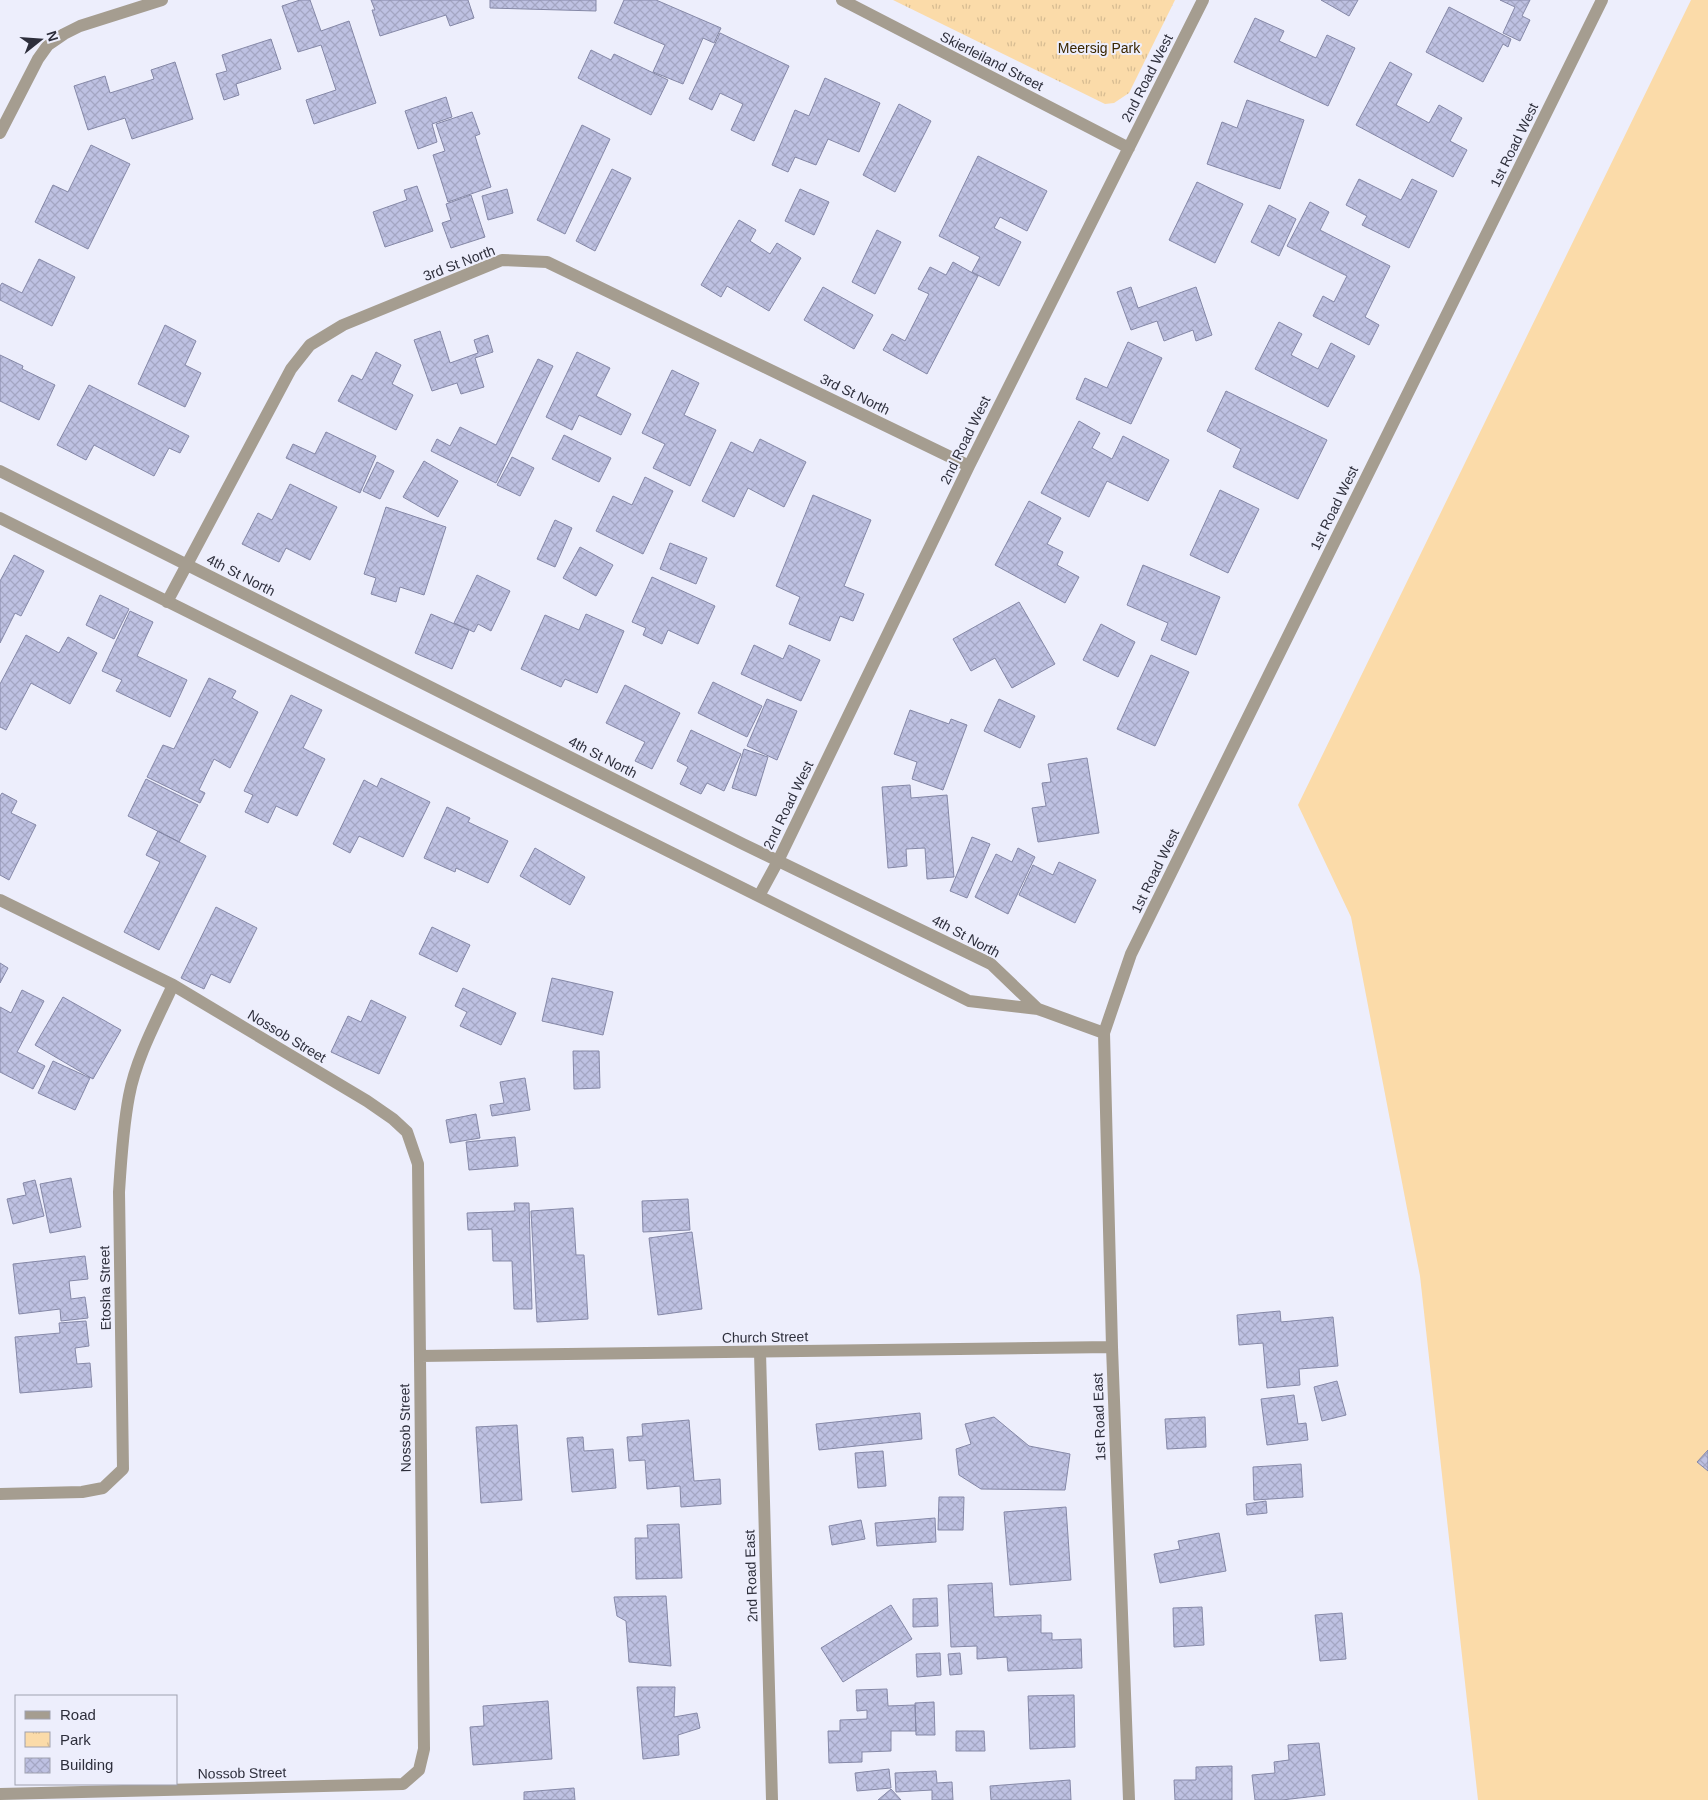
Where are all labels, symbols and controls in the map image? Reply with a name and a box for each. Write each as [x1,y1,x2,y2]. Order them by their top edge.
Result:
north arrow [15,15,65,65]
street label: Skierleiland Street [938,28,1046,94]
text: N [43,29,62,43]
street label: 2nd Road West [1118,31,1176,125]
park label: Meersig Park [1058,40,1141,56]
street label: 1st Road West [1487,100,1541,190]
street label: 3rd St North [421,242,497,284]
street label: 3rd St North [818,370,892,418]
street label: 2nd Road West [937,393,993,487]
street label: 1st Road West [1307,463,1361,553]
street label: 4th St North [204,551,278,599]
street label: 4th St North [566,733,640,781]
street label: 2nd Road West [760,758,816,852]
street label: 1st Road West [1128,826,1182,916]
street label: 4th St North [929,911,1003,961]
street label: Nossob Street [245,1006,329,1066]
street label: Etosha Street [96,1245,114,1331]
street label: Church Street [722,1328,808,1346]
street label: 1st Road East [1089,1373,1109,1461]
street label: Nossob Street [396,1383,414,1472]
street label: 2nd Road East [741,1529,761,1623]
legend [15,1695,178,1785]
text: Road [60,1706,96,1723]
text: Park [60,1731,91,1748]
text: Building [60,1756,113,1773]
street label: Nossob Street [198,1764,287,1782]

